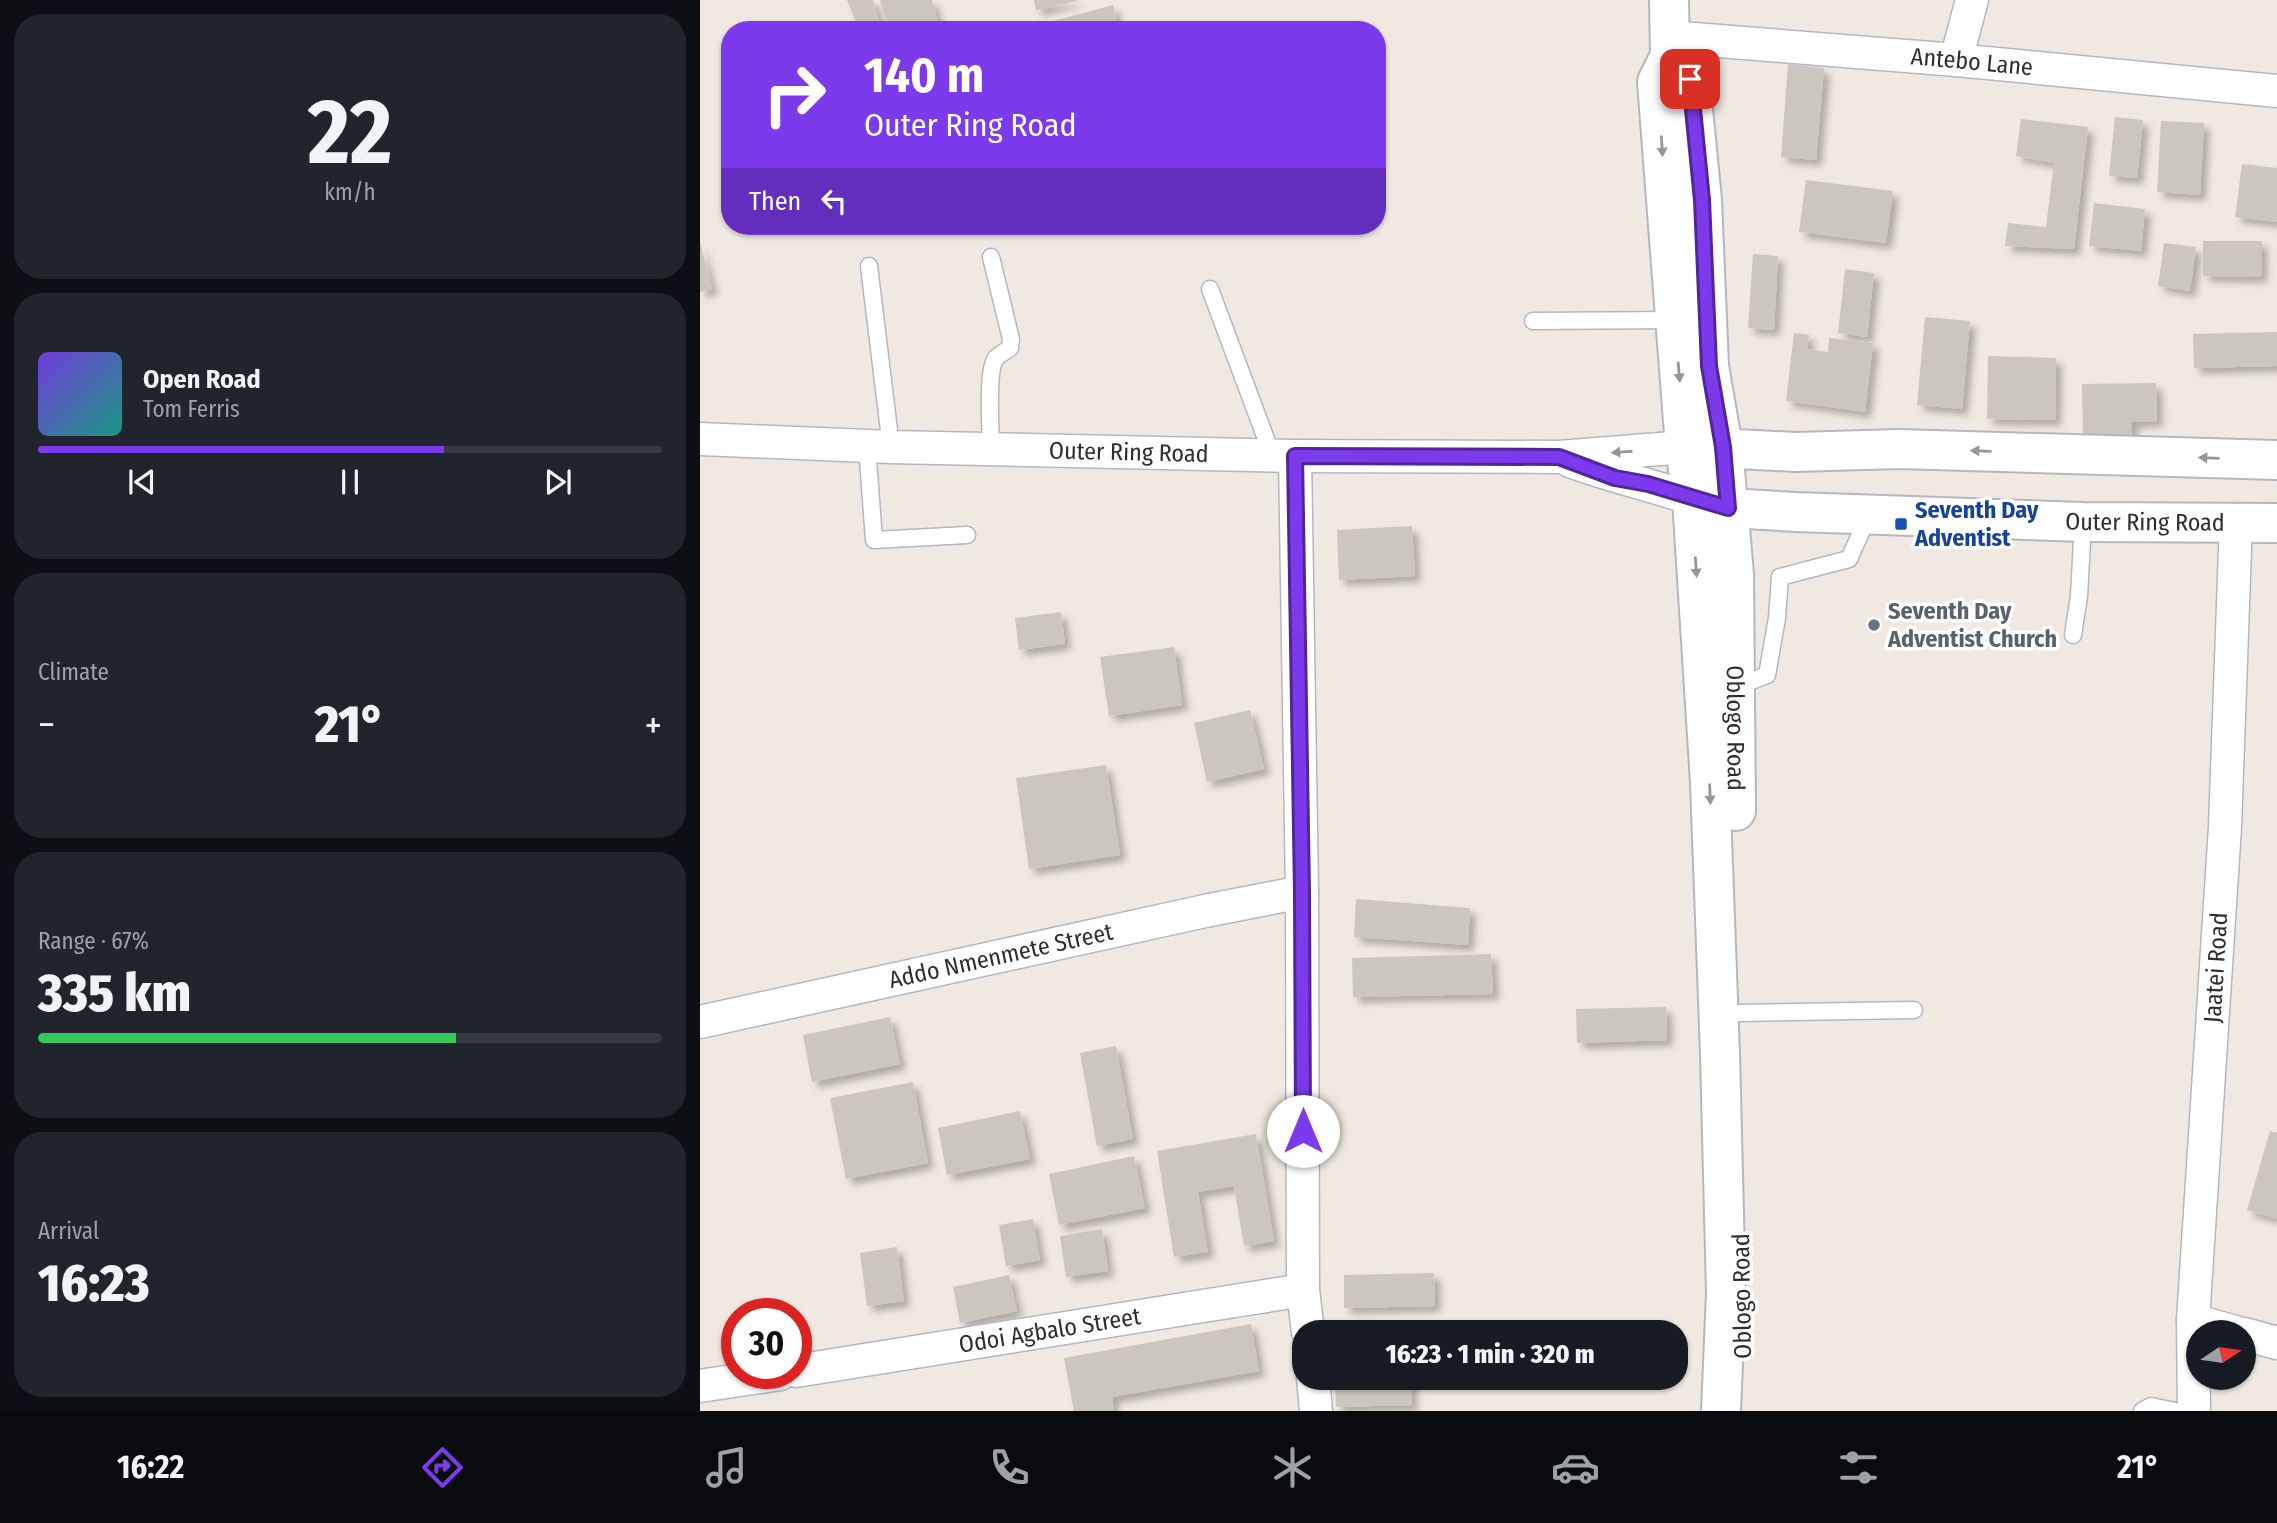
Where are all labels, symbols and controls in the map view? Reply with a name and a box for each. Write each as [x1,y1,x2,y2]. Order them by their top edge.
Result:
street label: Antebo Lane [1910,42,2034,81]
text: 140 m [864,46,984,105]
icon: right [749,49,840,140]
pin [1660,49,1720,109]
icon: arrive [1671,60,1709,98]
text: 22 [308,78,392,187]
text: Outer Ring Road [864,106,1077,144]
one-way arrow [1657,135,1668,157]
text: km/h [324,178,376,206]
icon: left [815,182,853,220]
text: Then [749,186,801,217]
one-way arrow [1674,362,1685,384]
text: Open Road [143,364,261,395]
text: Tom Ferris [143,395,240,423]
street label: Outer Ring Road [1049,437,1209,468]
one-way arrow [1970,446,1992,457]
one-way arrow [1611,447,1633,458]
one-way arrow [2198,452,2220,464]
icon: previous [123,463,161,501]
icon: pause [331,463,369,501]
icon: next [539,463,577,501]
place label: Seventh Day Adventist [1914,496,2039,552]
street label: Outer Ring Road [2065,507,2225,537]
marker: Seventh Day Adventist [1893,516,1909,532]
one-way arrow [1691,557,1702,579]
place label: Seventh Day Adventist Church [1887,597,2057,653]
marker: Seventh Day Adventist Church [1866,617,1882,633]
text: Climate [38,658,109,686]
street label: Oblogo Road [1721,665,1750,791]
text: 21° [315,693,385,756]
text: − [38,702,55,748]
text: + [645,702,662,748]
one-way arrow [1705,784,1716,806]
street label: Jaatei Road [2198,912,2233,1024]
street label: Addo Nmenmete Street [886,918,1116,994]
text: Range · 67% [38,927,149,955]
text: 335 km [38,962,191,1025]
position arrow [1266,1094,1340,1168]
text: Arrival [38,1217,99,1245]
street label: Oblogo Road [1727,1233,1757,1359]
text: 16:23 [38,1252,150,1315]
speed limit sign: 30 [721,1298,812,1389]
street label: Odoi Agbalo Street [957,1302,1143,1359]
north arrow [2186,1320,2256,1390]
map controls [2186,1320,2256,1390]
text: 16:23 · 1 min · 320 m [1385,1339,1595,1370]
icon: directions [418,1443,467,1492]
icon: music [702,1443,751,1492]
icon: phone [985,1443,1034,1492]
icon: climate [1268,1443,1317,1492]
icon: car [1551,1443,1600,1492]
icon: filters [1834,1443,1883,1492]
text: 16:22 [117,1448,184,1486]
text: 21° [2117,1448,2160,1486]

